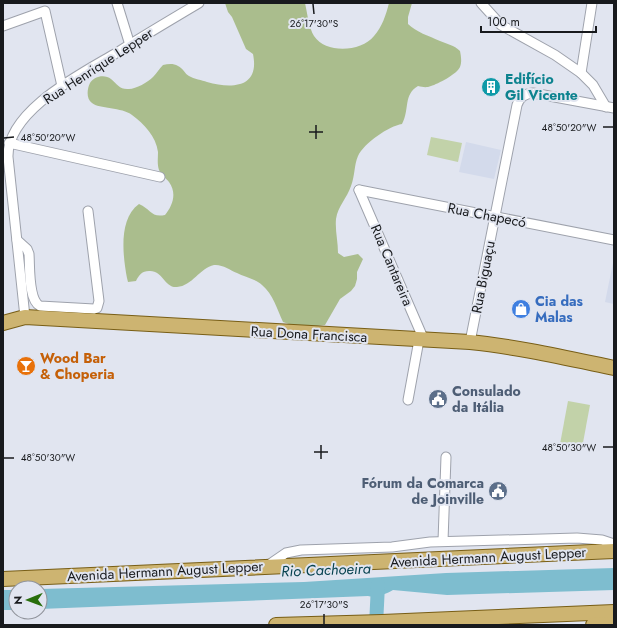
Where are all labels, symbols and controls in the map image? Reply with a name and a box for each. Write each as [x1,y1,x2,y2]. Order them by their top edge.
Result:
scale bar [481,8,596,34]
text: 100 m [487,13,520,31]
text: 26°17'30"S [290,16,339,31]
street label: Rua Henrique Lepper [39,23,157,109]
place label: Edifício Gil Vicente [505,69,578,105]
building icon: Edifício Gil Vicente [480,76,502,98]
text: 48°50'20"W [542,120,596,135]
text: 48°50'20"W [21,130,75,145]
street label: Rua Chapecó [446,198,528,232]
street label: Rua Cantareira [366,221,418,309]
street label: Rua Biguaçu [466,239,500,315]
place label: Cia das Malas [535,291,584,327]
shop icon: Cia das Malas [510,298,532,320]
street label: Rua Dona Francisca [250,321,368,347]
place label: Wood Bar & Choperia [40,348,115,384]
bar icon: Wood Bar & Choperia [15,355,37,377]
place label: Consulado da Itália [452,381,521,417]
public building icon: Consulado da Itália [427,388,449,410]
text: 48°50'30"W [542,440,596,455]
text: 48°50'30"W [21,450,75,465]
place label: Fórum da Comarca de Joinville [361,473,484,509]
public building icon: Fórum da Comarca de Joinville [487,480,509,502]
street label: Avenida Hermann August Lepper [389,542,587,572]
street label: Avenida Hermann August Lepper [66,556,264,586]
water label: Rio Cachoeira [281,557,372,583]
north arrow [8,580,48,620]
text: N [10,596,26,605]
text: 26°17'30"S [300,597,349,612]

